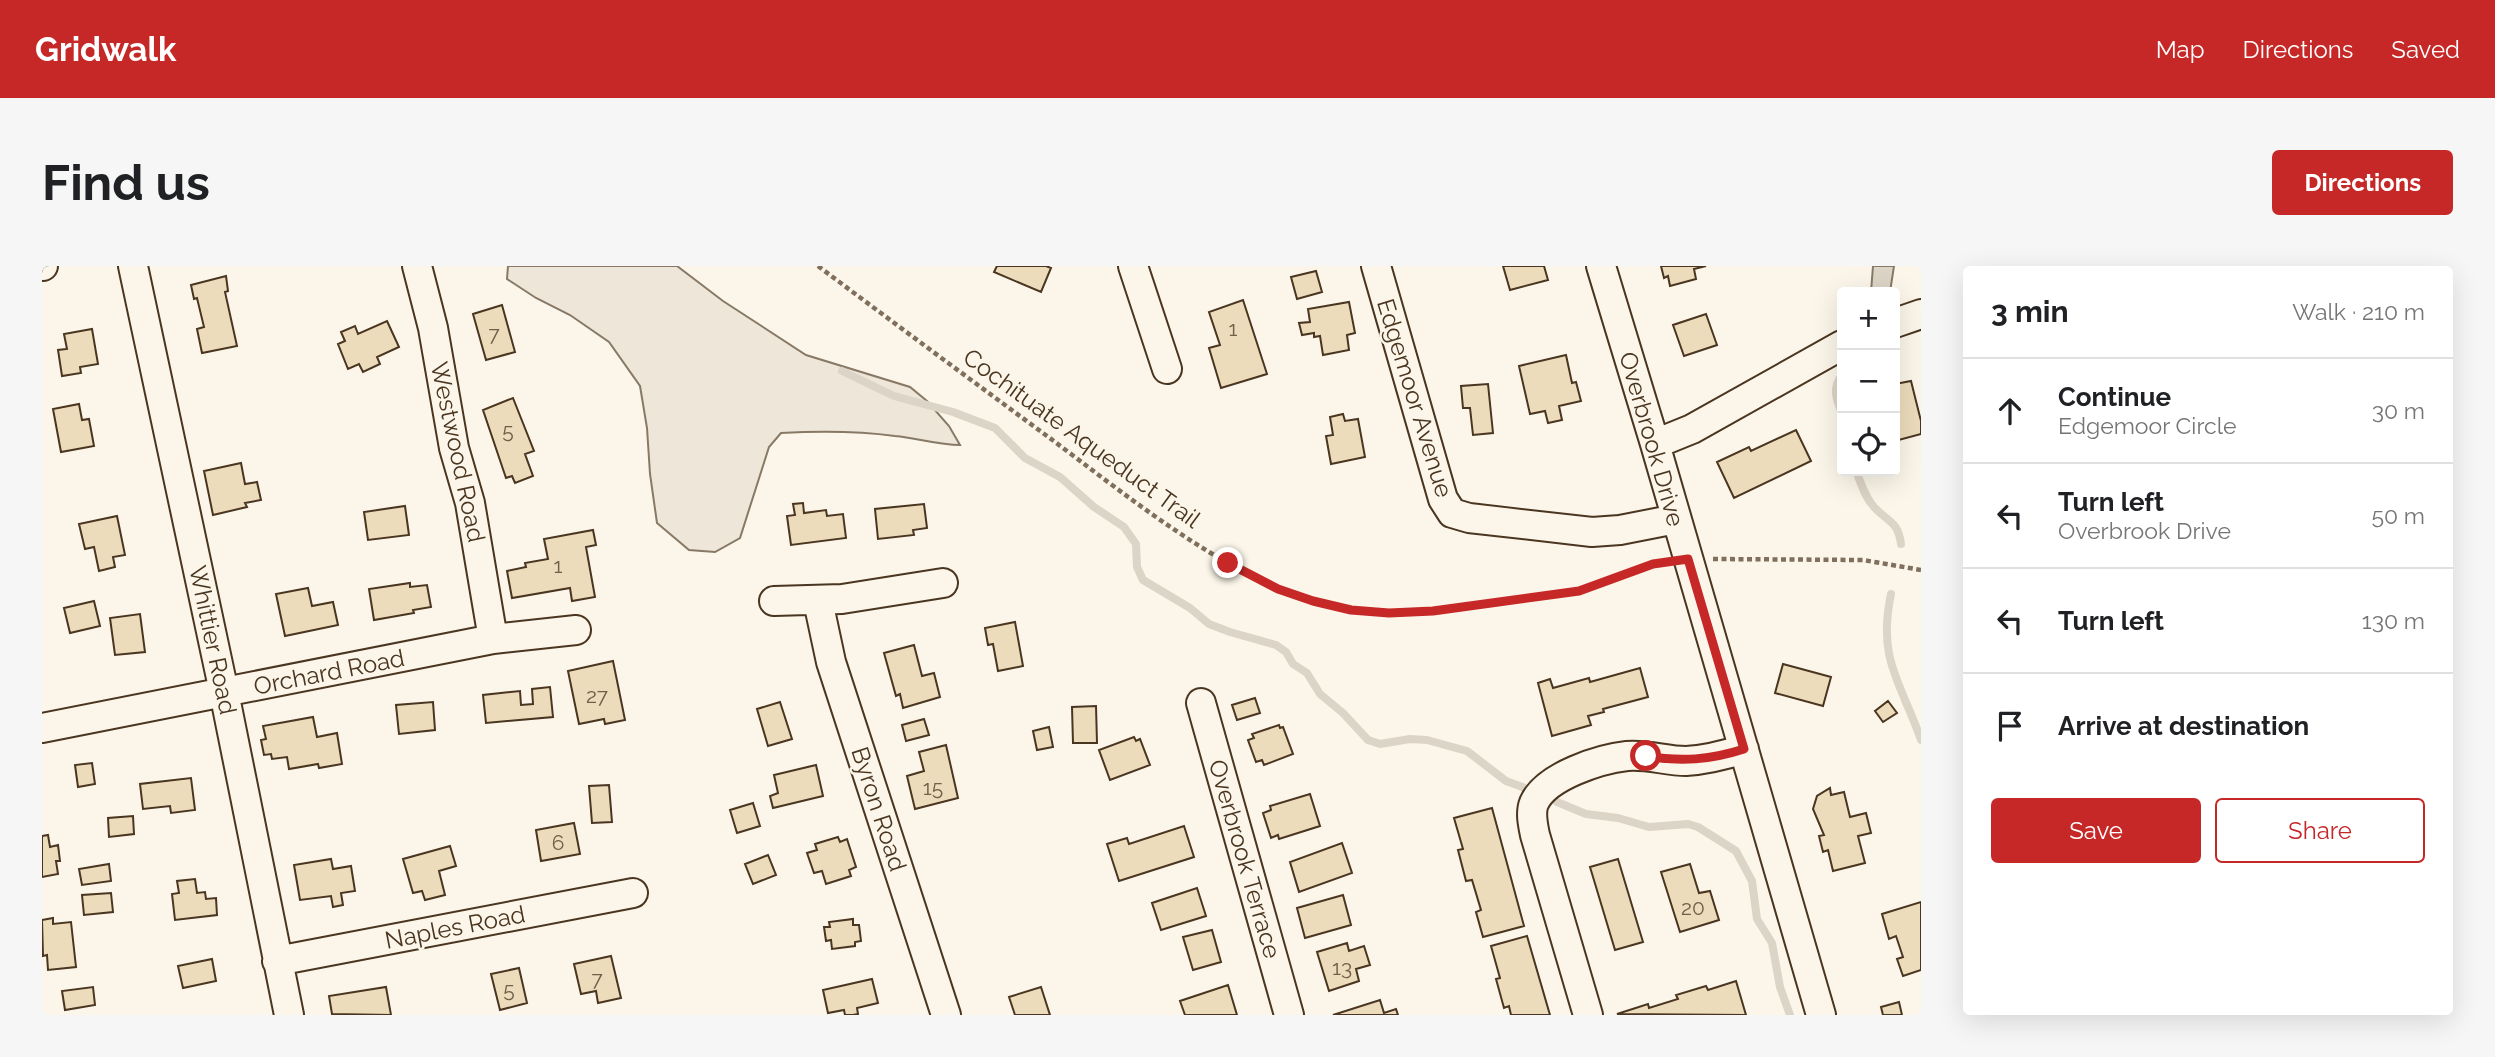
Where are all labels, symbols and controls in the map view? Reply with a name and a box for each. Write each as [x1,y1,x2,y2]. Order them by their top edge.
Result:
text: Gridwalk [35,30,176,69]
text: Map [2156,35,2205,64]
text: Directions [2243,35,2353,64]
text: Saved [2391,35,2460,64]
button: Directions [2272,150,2453,215]
text: Find us [42,154,210,211]
map controls [1837,287,1900,476]
button: + [1837,287,1900,350]
text: 3 min [1991,294,2069,329]
street label: Edgemoor Avenue [1371,295,1459,501]
text: Walk · 210 m [2292,298,2425,325]
house number: 1 [1229,316,1238,341]
house number: 7 [488,321,500,346]
street label: Cochituate Aqueduct Trail [958,342,1207,534]
street label: Overbrook Drive [1613,348,1691,530]
button: − [1837,350,1900,413]
street label: Westwood Road [425,359,491,545]
text: Continue [2058,382,2171,412]
icon: ahead [1991,392,2029,430]
text: 30 m [2372,397,2425,424]
text: Edgemoor Circle [2058,412,2236,439]
button: locate [1837,413,1900,476]
house number: 5 [502,418,514,443]
text: Turn left [2058,487,2164,517]
icon: left [1991,497,2029,535]
text: 50 m [2371,502,2425,529]
text: Overbrook Drive [2058,517,2231,544]
route end [1212,547,1243,578]
house number: 1 [554,553,563,578]
street label: Whittier Road [183,563,243,717]
icon: left [1991,602,2029,640]
text: Turn left [2058,606,2164,636]
text: 130 m [2362,607,2425,634]
street label: Orchard Road [251,643,407,701]
house number: 27 [586,683,609,708]
icon: arrive [1991,707,2029,745]
text: Arrive at destination [2058,711,2309,741]
route start [1630,740,1661,771]
street label: Byron Road [845,743,913,875]
street label: Overbrook Terrace [1203,756,1287,962]
house number: 15 [923,775,943,800]
button: Save [1991,798,2201,863]
button: Share [2215,798,2425,863]
house number: 6 [552,830,564,855]
house number: 20 [1681,895,1705,920]
street label: Naples Road [382,899,528,955]
house number: 13 [1332,955,1352,980]
house number: 7 [591,966,603,991]
house number: 5 [503,977,515,1002]

